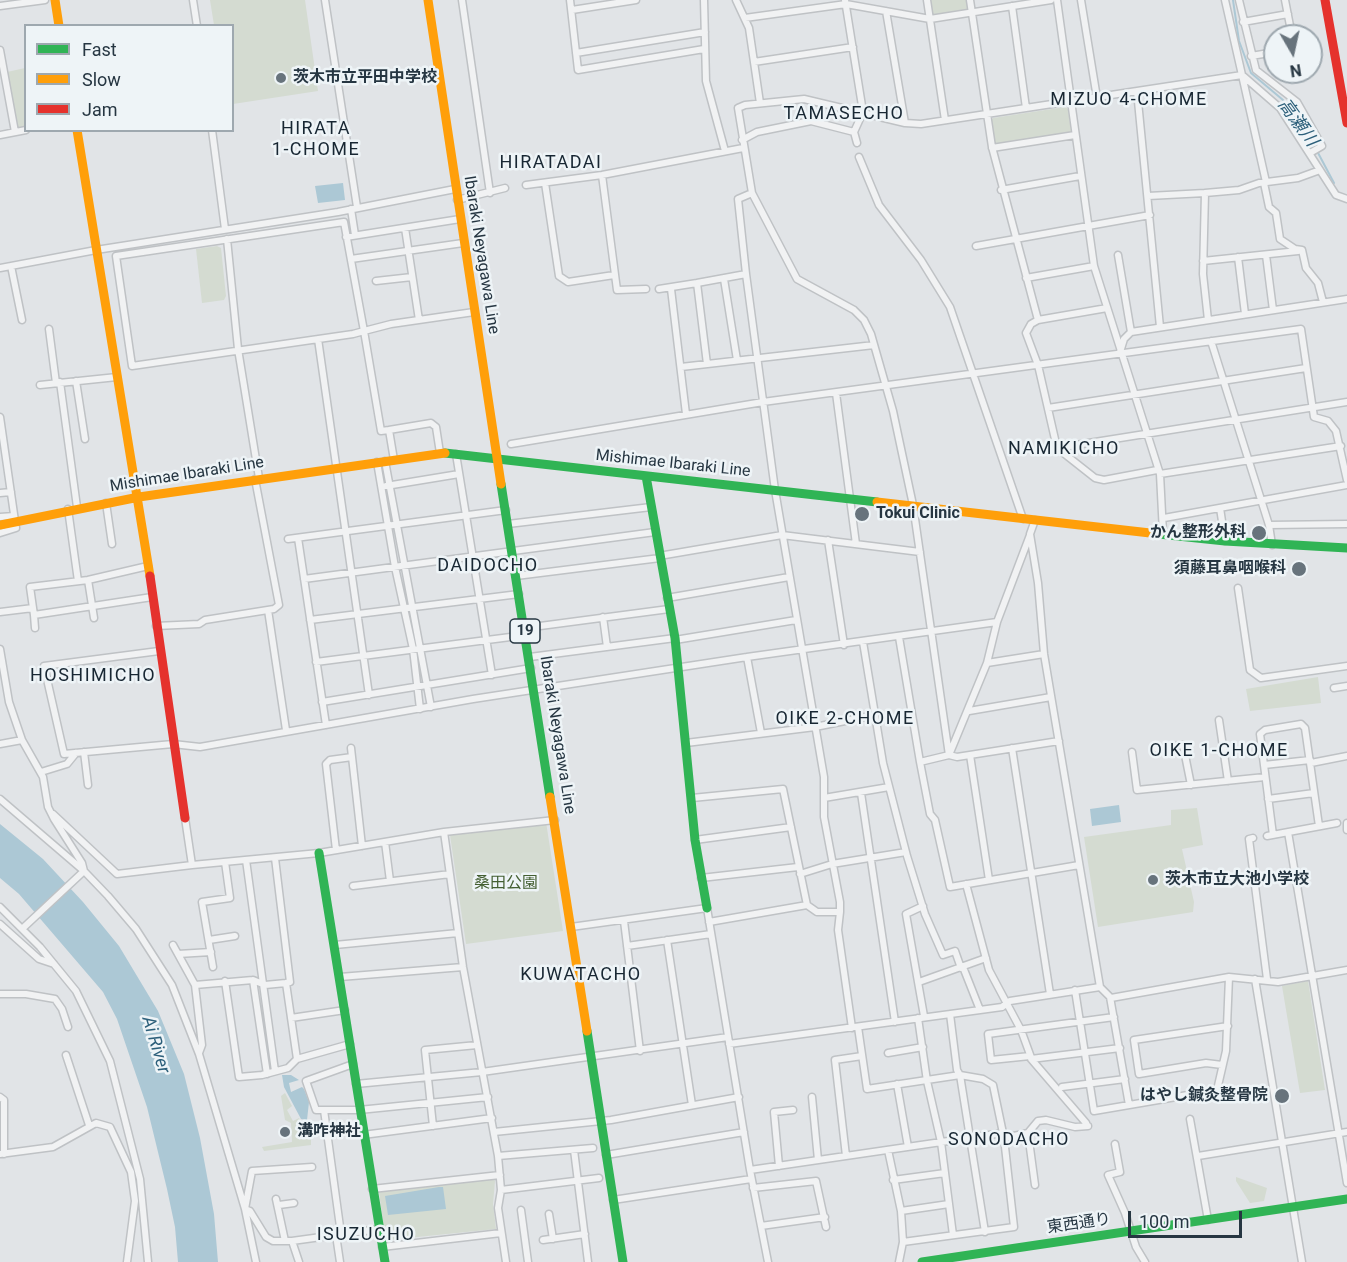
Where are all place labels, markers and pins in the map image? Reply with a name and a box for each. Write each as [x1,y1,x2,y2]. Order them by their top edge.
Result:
place label: 茨木市立平田中学校 [293,68,437,88]
marker: 茨木市立平田中学校 [274,71,288,85]
place label: Tokui Clinic [876,504,960,524]
marker: Tokui Clinic [853,505,871,523]
place label: かん整形外科 [1150,523,1246,543]
marker: かん整形外科 [1250,524,1268,542]
place label: 須藤耳鼻咽喉科 [1174,559,1286,579]
marker: 須藤耳鼻咽喉科 [1290,560,1308,578]
place label: 茨木市立大池小学校 [1165,870,1309,890]
marker: 茨木市立大池小学校 [1146,873,1160,887]
place label: はやし鍼灸整骨院 [1140,1086,1268,1106]
marker: はやし鍼灸整骨院 [1273,1087,1291,1105]
place label: 溝咋神社 [297,1122,361,1142]
marker: 溝咋神社 [278,1125,292,1139]

